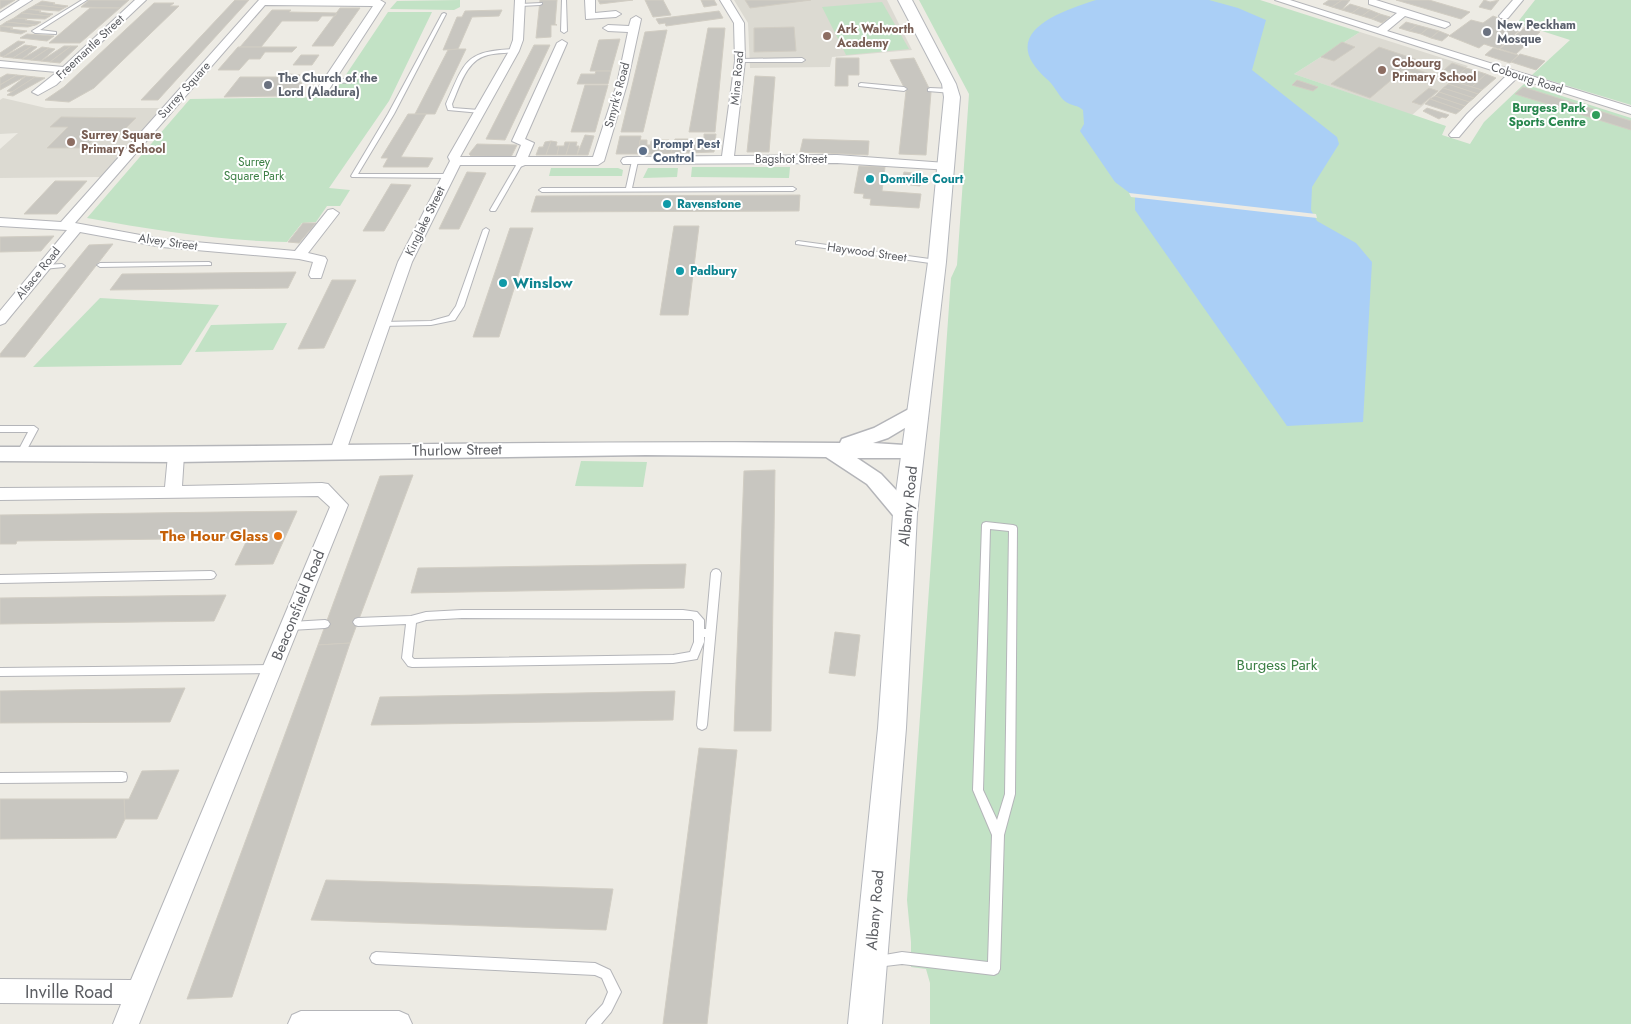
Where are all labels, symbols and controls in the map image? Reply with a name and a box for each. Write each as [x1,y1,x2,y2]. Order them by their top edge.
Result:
street label: Freemantle Street [52,10,128,83]
place label: New Peckham Mosque [1497,16,1576,48]
place label: Ark Walworth Academy [836,20,914,52]
marker: New Peckham Mosque [1481,26,1493,38]
marker: Ark Walworth Academy [821,30,833,42]
street label: Mina Road [726,50,748,106]
place label: Cobourg Primary School [1392,54,1477,86]
street label: Surrey Square [153,57,215,123]
street label: Cobourg Road [1489,58,1565,98]
street label: Smyrk's Road [600,60,634,130]
marker: Cobourg Primary School [1376,64,1388,76]
place label: The Church of the Lord (Aladura) [278,69,378,101]
marker: The Church of the Lord (Aladura) [262,79,274,91]
place label: Burgess Park Sports Centre [1509,99,1586,131]
marker: Burgess Park Sports Centre [1590,109,1602,121]
place label: Surrey Square Primary School [81,126,166,158]
place label: Prompt Pest Control [653,135,720,167]
marker: Surrey Square Primary School [65,136,77,148]
marker: Prompt Pest Control [637,145,649,157]
street label: Bagshot Street [755,150,827,168]
park label: Surrey Square Park [224,153,285,185]
place label: Domville Court [880,170,964,188]
marker: Domville Court [864,173,876,185]
street label: Kinglake Street [400,183,450,259]
place label: Ravenstone [677,195,741,213]
marker: Ravenstone [661,198,673,210]
street label: Alvey Street [137,229,199,255]
street label: Haywood Street [826,238,908,267]
street label: Alsace Road [11,243,65,303]
place label: Padbury [690,262,738,280]
marker: Padbury [674,265,686,277]
place label: Winslow [513,272,573,294]
marker: Winslow [497,277,509,289]
street label: Thurlow Street [412,438,502,462]
street label: Albany Road [893,465,923,547]
place label: The Hour Glass [160,525,268,547]
marker: The Hour Glass [272,530,284,542]
street label: Beaconsfield Road [266,546,330,664]
park label: Burgess Park [1237,654,1318,676]
street label: Albany Road [861,869,889,951]
street label: Inville Road [25,979,113,1005]

